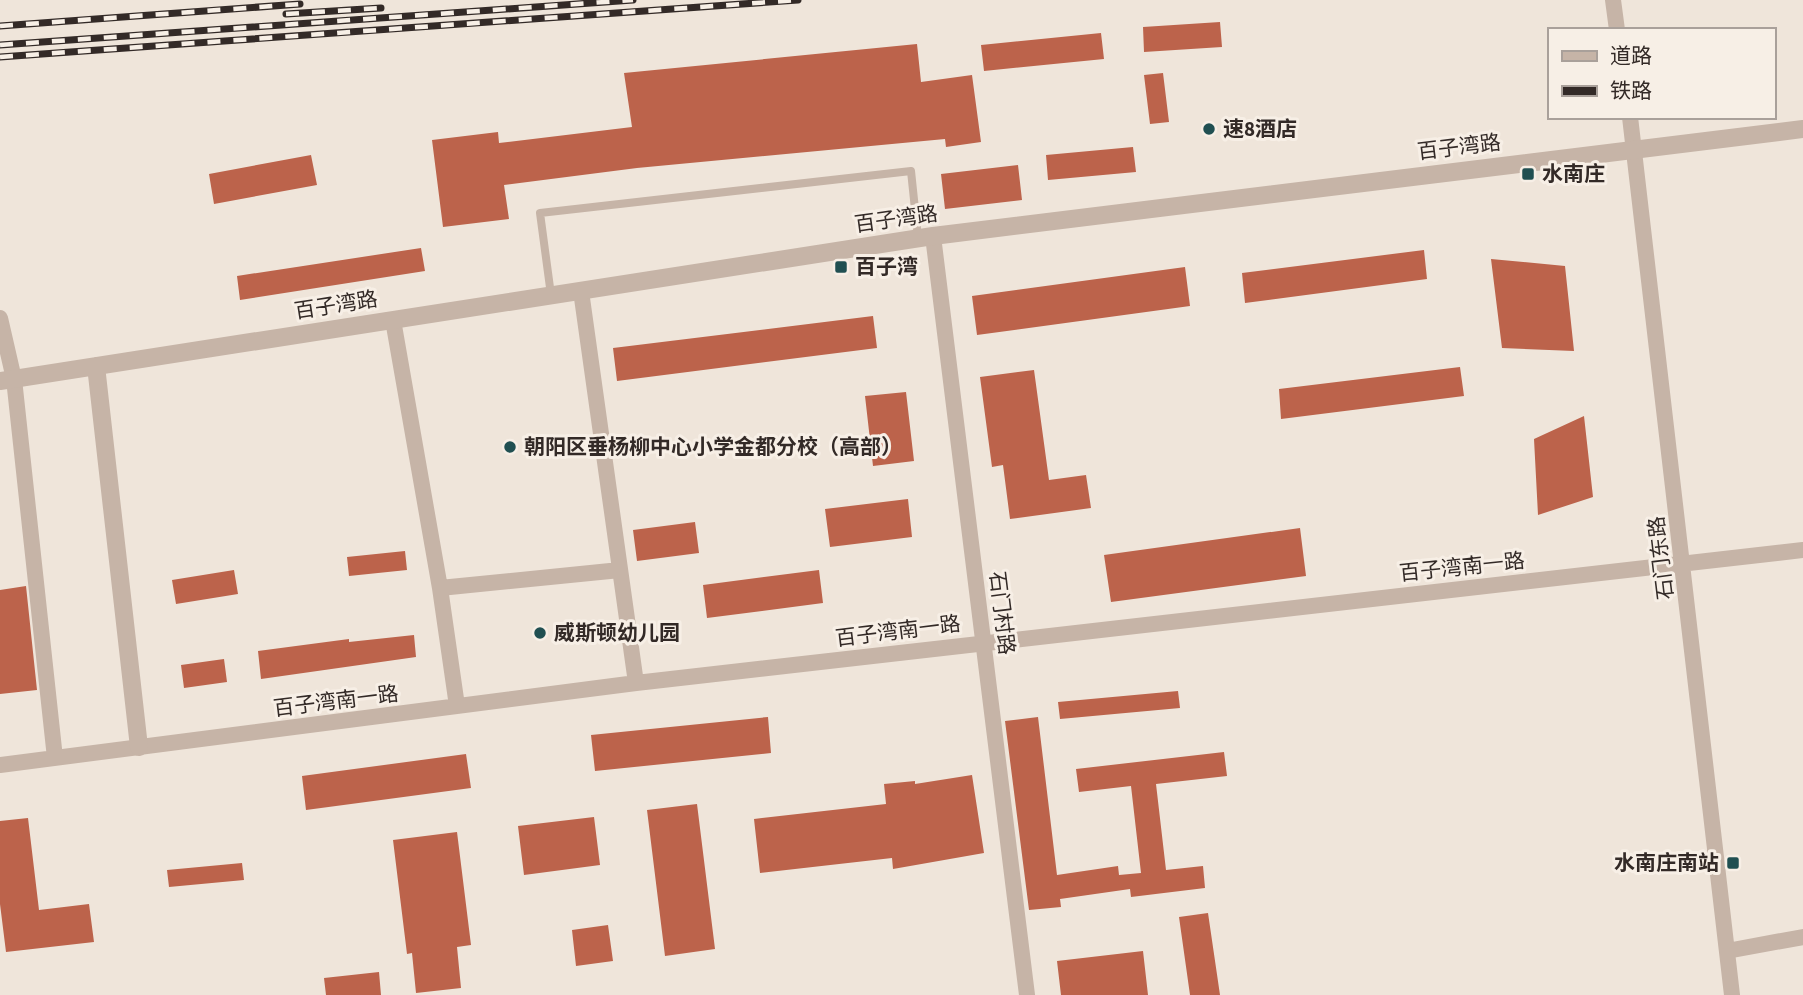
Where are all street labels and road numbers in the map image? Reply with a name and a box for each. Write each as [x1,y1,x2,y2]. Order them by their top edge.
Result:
street label: 百子湾路 [1415,127,1503,167]
street label: 百子湾路 [852,198,940,240]
street label: 百子湾路 [292,284,380,326]
street label: 石门东路 [1641,514,1681,602]
street label: 百子湾南一路 [1398,545,1526,589]
street label: 石门村路 [982,569,1022,657]
street label: 百子湾南一路 [834,608,962,654]
street label: 百子湾南一路 [272,678,400,724]

